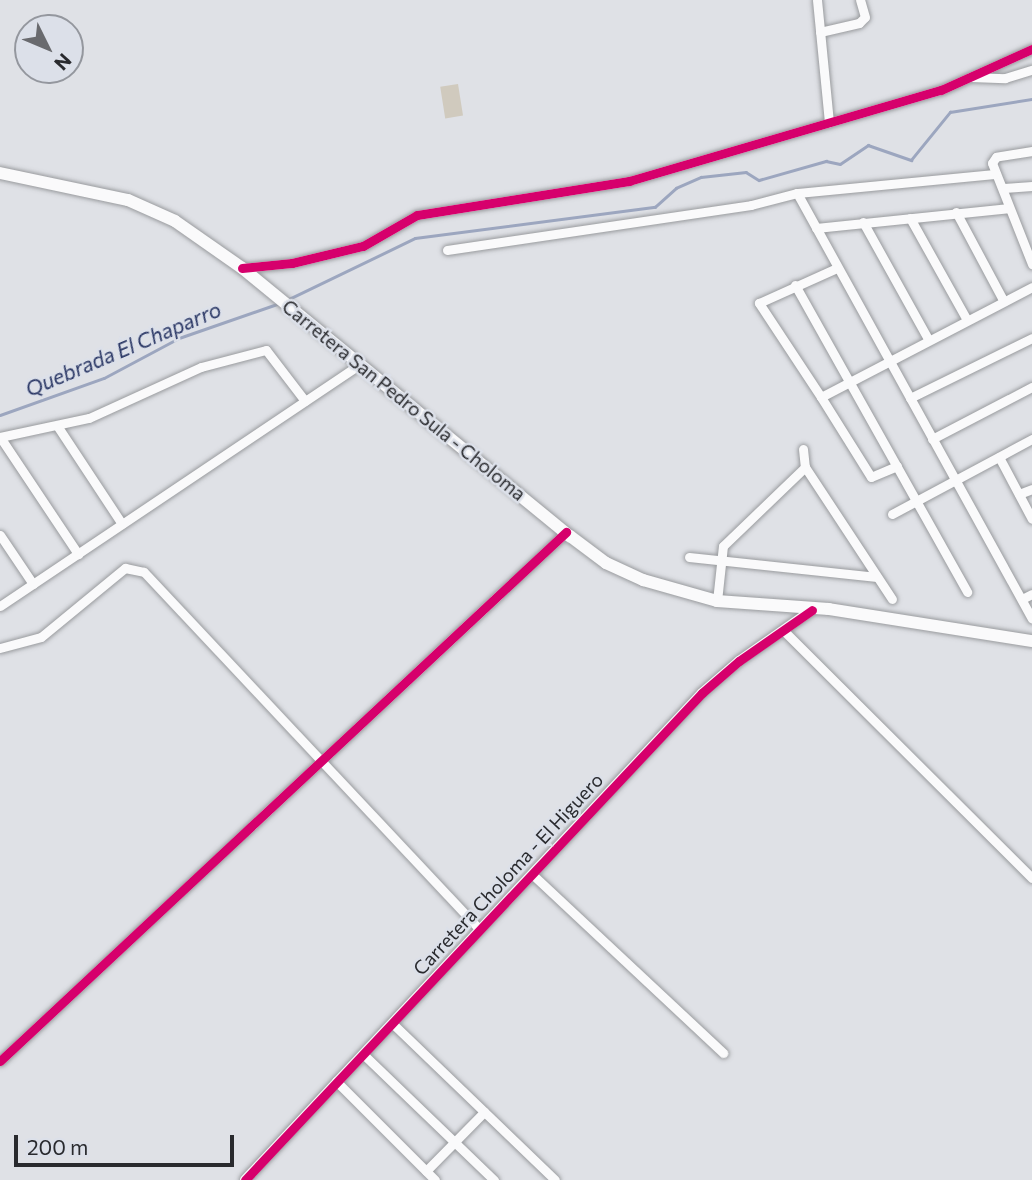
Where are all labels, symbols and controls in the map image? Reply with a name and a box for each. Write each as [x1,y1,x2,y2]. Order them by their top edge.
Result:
north arrow [14,14,84,84]
text: N [50,49,77,75]
street label: Carretera San Pedro Sula - Choloma [278,295,530,505]
water label: Quebrada El Chaparro [21,296,225,402]
street label: Carretera Choloma - El Higuero [408,768,608,980]
scale bar [18,1120,238,1164]
text: 200 m [27,1134,88,1159]

